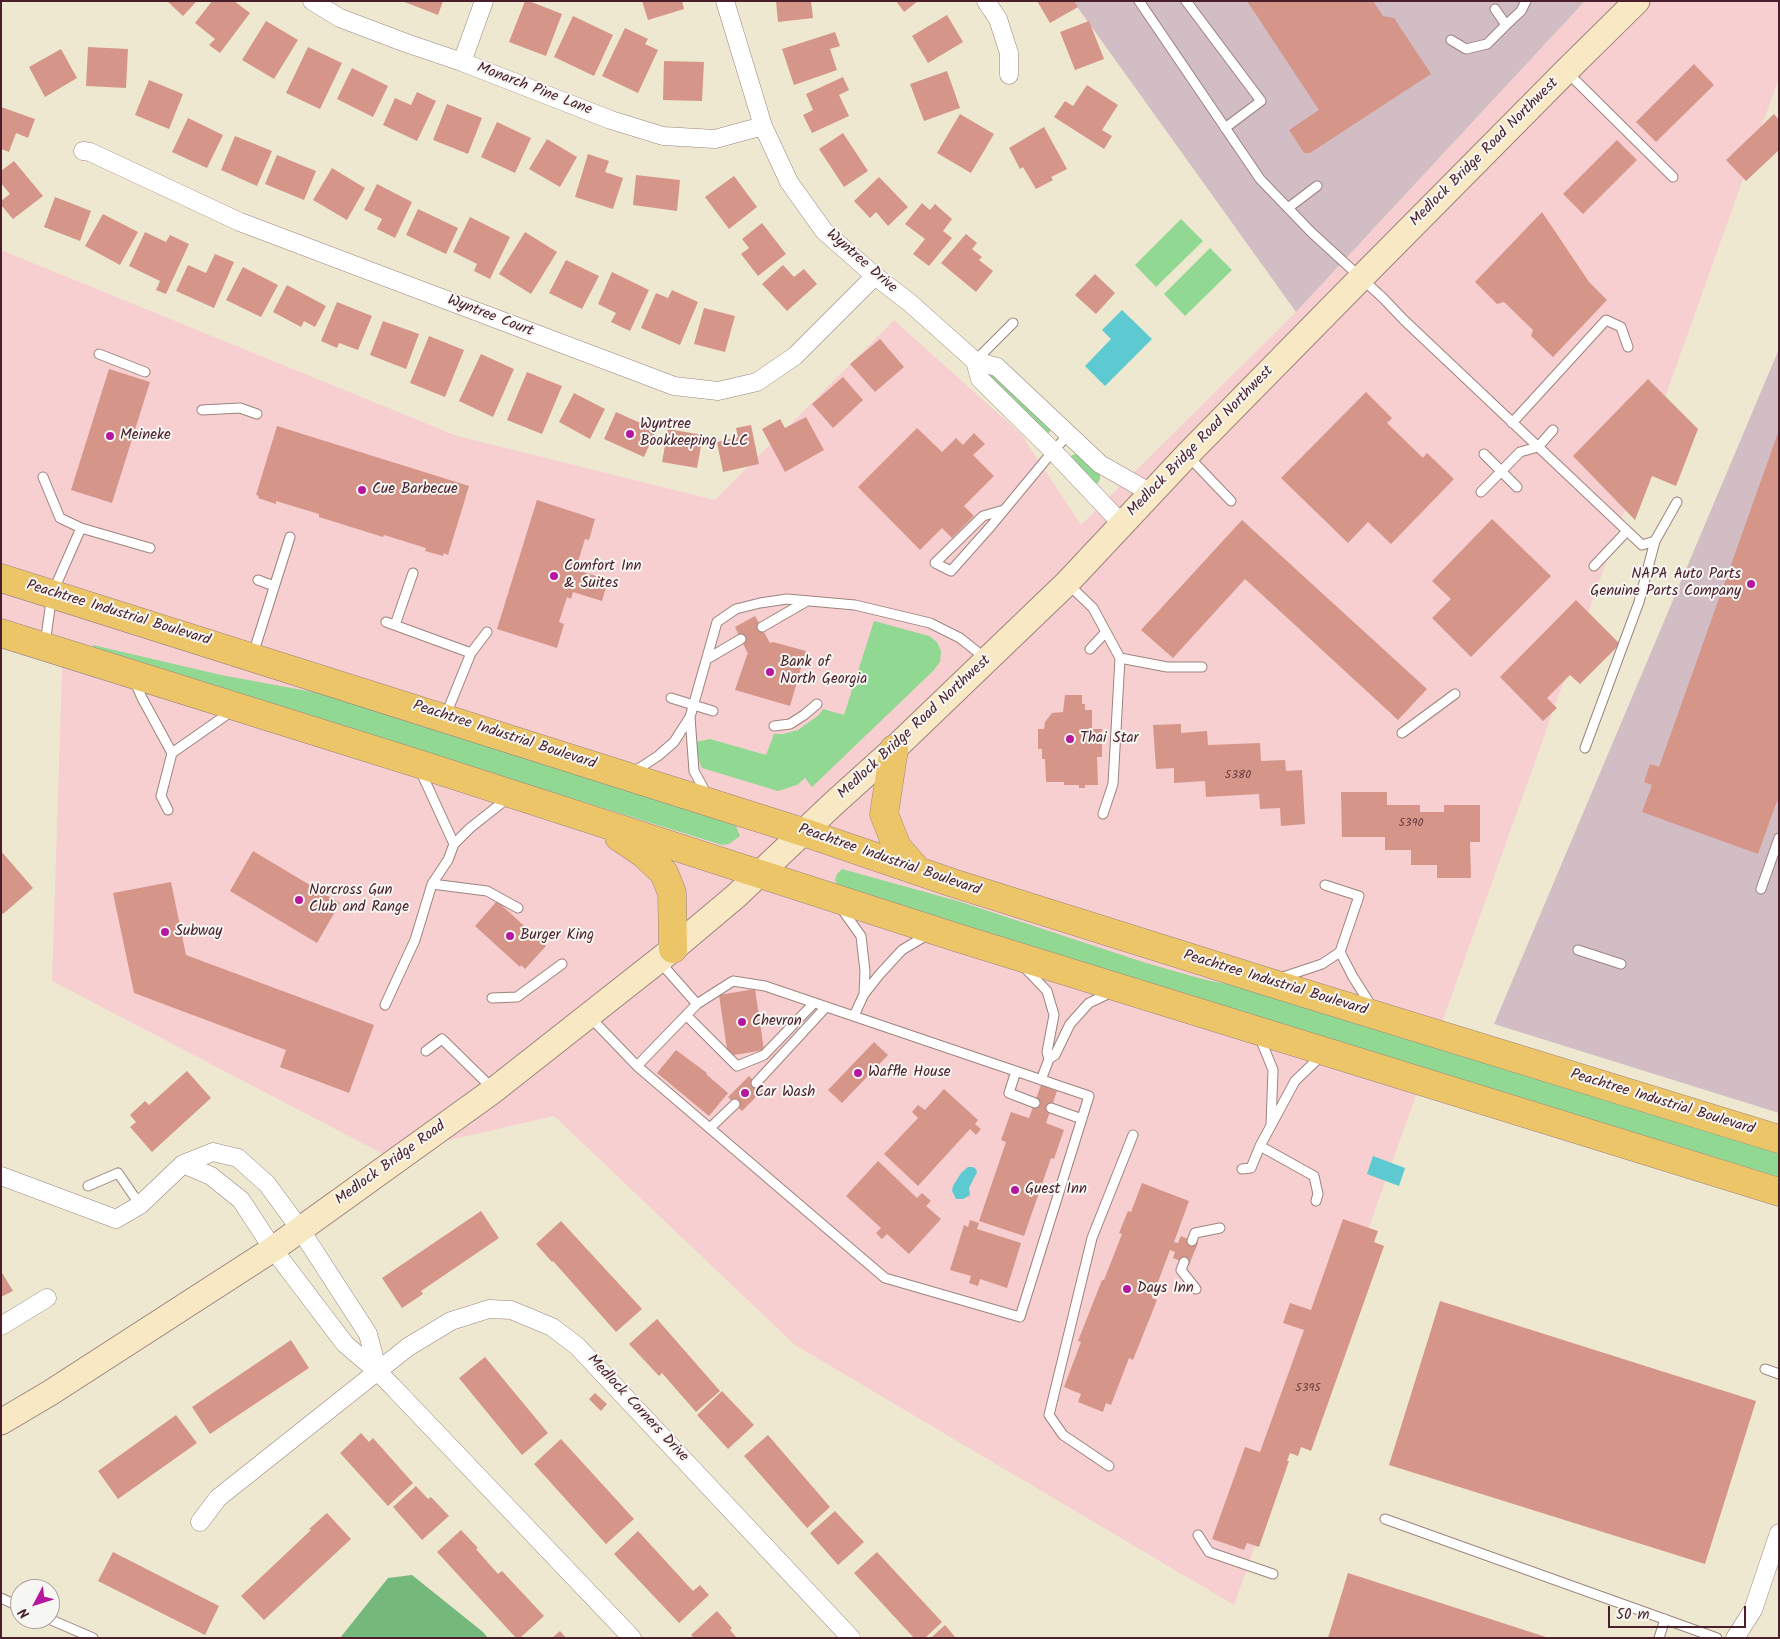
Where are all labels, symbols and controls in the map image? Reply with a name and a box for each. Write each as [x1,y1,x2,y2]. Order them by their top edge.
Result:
street label: Monarch Pine Lane [474,60,594,120]
street label: Medlock Bridge Road Northwest [1407,75,1563,231]
street label: Wyntree Drive [822,226,900,298]
street label: Wyntree Court [444,292,536,342]
street label: Medlock Bridge Road Northwest [1124,363,1278,521]
place label: Wyntree Bookkeeping LLC [640,416,748,451]
place label: Meineke [120,427,171,445]
marker: Wyntree Bookkeeping LLC [624,428,636,440]
marker: Meineke [104,430,116,442]
place label: Cue Barbecue [372,481,458,499]
marker: Cue Barbecue [356,484,368,496]
place label: Comfort Inn & Suites [564,558,642,593]
place label: NAPA Auto Parts Genuine Parts Company [1590,566,1741,601]
marker: Comfort Inn & Suites [548,570,560,582]
street label: Peachtree Industrial Boulevard [24,577,212,651]
marker: NAPA Auto Parts Genuine Parts Company [1745,578,1757,590]
street label: Medlock Bridge Road Northwest [835,652,995,804]
place label: Bank of North Georgia [780,654,867,689]
marker: Bank of North Georgia [764,666,776,678]
street label: Peachtree Industrial Boulevard [410,698,598,774]
place label: Thai Star [1080,730,1138,748]
marker: Thai Star [1064,733,1076,745]
house number: 5380 [1225,769,1251,783]
house number: 5390 [1398,817,1424,831]
street label: Peachtree Industrial Boulevard [796,821,982,901]
place label: Norcross Gun Club and Range [309,882,409,917]
marker: Norcross Gun Club and Range [293,894,305,906]
place label: Subway [175,923,222,941]
marker: Subway [159,926,171,938]
place label: Burger King [520,927,594,945]
marker: Burger King [504,930,516,942]
street label: Peachtree Industrial Boulevard [1181,947,1369,1021]
place label: Chevron [752,1013,802,1031]
marker: Chevron [736,1016,748,1028]
place label: Waffle House [868,1064,951,1082]
street label: Peachtree Industrial Boulevard [1568,1066,1756,1140]
marker: Waffle House [852,1067,864,1079]
place label: Car Wash [755,1084,815,1102]
marker: Car Wash [739,1087,751,1099]
street label: Medlock Bridge Road [332,1118,450,1210]
place label: Guest Inn [1025,1181,1087,1199]
marker: Guest Inn [1009,1184,1021,1196]
place label: Days Inn [1137,1280,1194,1298]
marker: Days Inn [1121,1283,1133,1295]
street label: Medlock Corners Drive [583,1352,691,1466]
house number: 5395 [1295,1382,1321,1396]
north arrow [10,1579,60,1629]
scale bar [1610,1596,1748,1628]
text: N [13,1603,36,1623]
text: 50 m [1616,1603,1650,1627]

